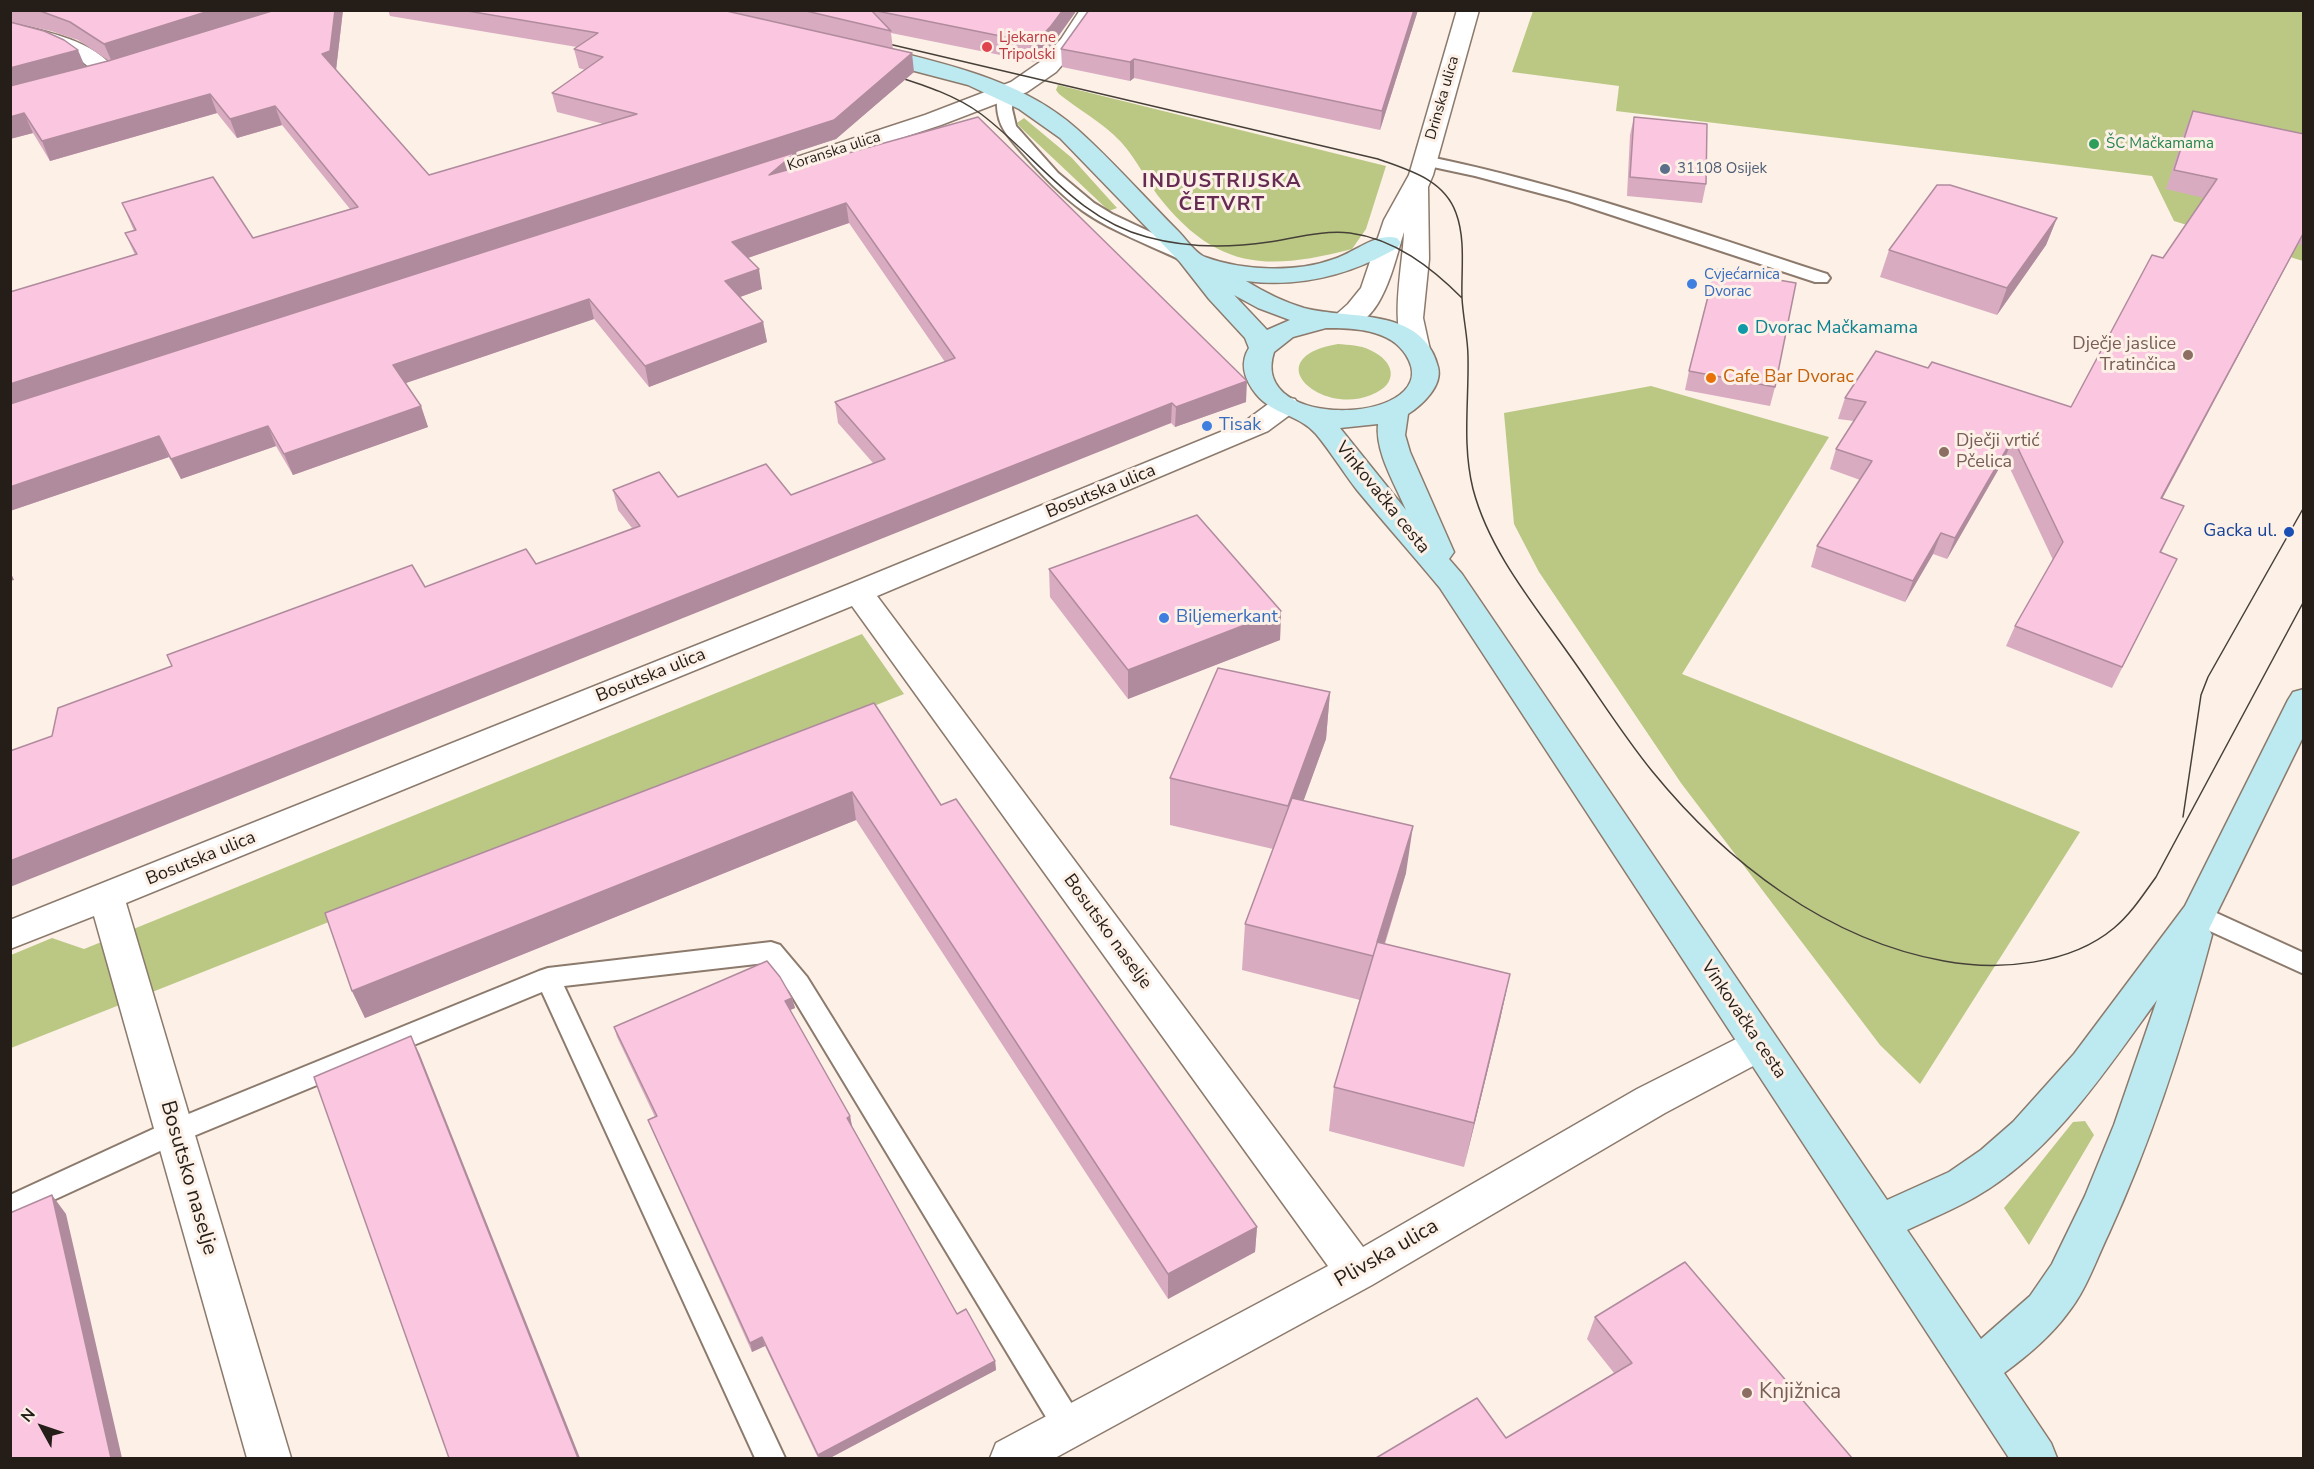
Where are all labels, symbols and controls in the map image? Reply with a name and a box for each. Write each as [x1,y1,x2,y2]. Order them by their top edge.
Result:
place label: Ljekarne Tripolski [999,29,1056,64]
marker: Ljekarne Tripolski [980,40,994,54]
street label: Drinska ulica [1422,54,1464,142]
street label: Koranska ulica [785,128,883,176]
place label: ŠC Mačkamama [2106,135,2214,153]
marker: ŠC Mačkamama [2087,137,2101,151]
place label: 31108 Osijek [1677,160,1767,178]
marker: 31108 Osijek [1658,162,1672,176]
district label: INDUSTRIJSKA ČETVRT [1142,170,1302,217]
place label: Cvjećarnica Dvorac [1704,266,1780,301]
marker: Cvjećarnica Dvorac [1685,277,1699,291]
place label: Dvorac Mačkamama [1755,318,1918,340]
marker: Dvorac Mačkamama [1736,322,1750,336]
place label: Dječje jaslice Tratinčica [2072,334,2176,376]
marker: Dječje jaslice Tratinčica [2181,348,2195,362]
place label: Cafe Bar Dvorac [1723,367,1854,389]
marker: Cafe Bar Dvorac [1704,371,1718,385]
place label: Tisak [1219,415,1261,437]
marker: Tisak [1200,419,1214,433]
place label: Dječji vrtić Pčelica [1956,431,2040,474]
street label: Vinkovačka cesta [1330,438,1434,558]
marker: Dječji vrtić Pčelica [1937,445,1951,459]
street label: Bosutska ulica [1043,460,1159,524]
place label: Gacka ul. [2203,521,2277,543]
marker: Gacka ul. [2282,525,2296,539]
place label: Biljemerkant [1176,607,1278,629]
marker: Biljemerkant [1157,611,1171,625]
street label: Bosutska ulica [593,644,709,708]
street label: Bosutska ulica [143,827,259,891]
street label: Bosutsko naselje [1058,870,1156,994]
street label: Vinkovačka cesta [1696,957,1790,1083]
street label: Bosutsko naselje [154,1098,222,1258]
street label: Plivska ulica [1331,1214,1443,1294]
place label: Knjižnica [1759,1380,1841,1406]
marker: Knjižnica [1740,1386,1754,1400]
north arrow [12,1397,72,1457]
text: N [16,1404,40,1427]

